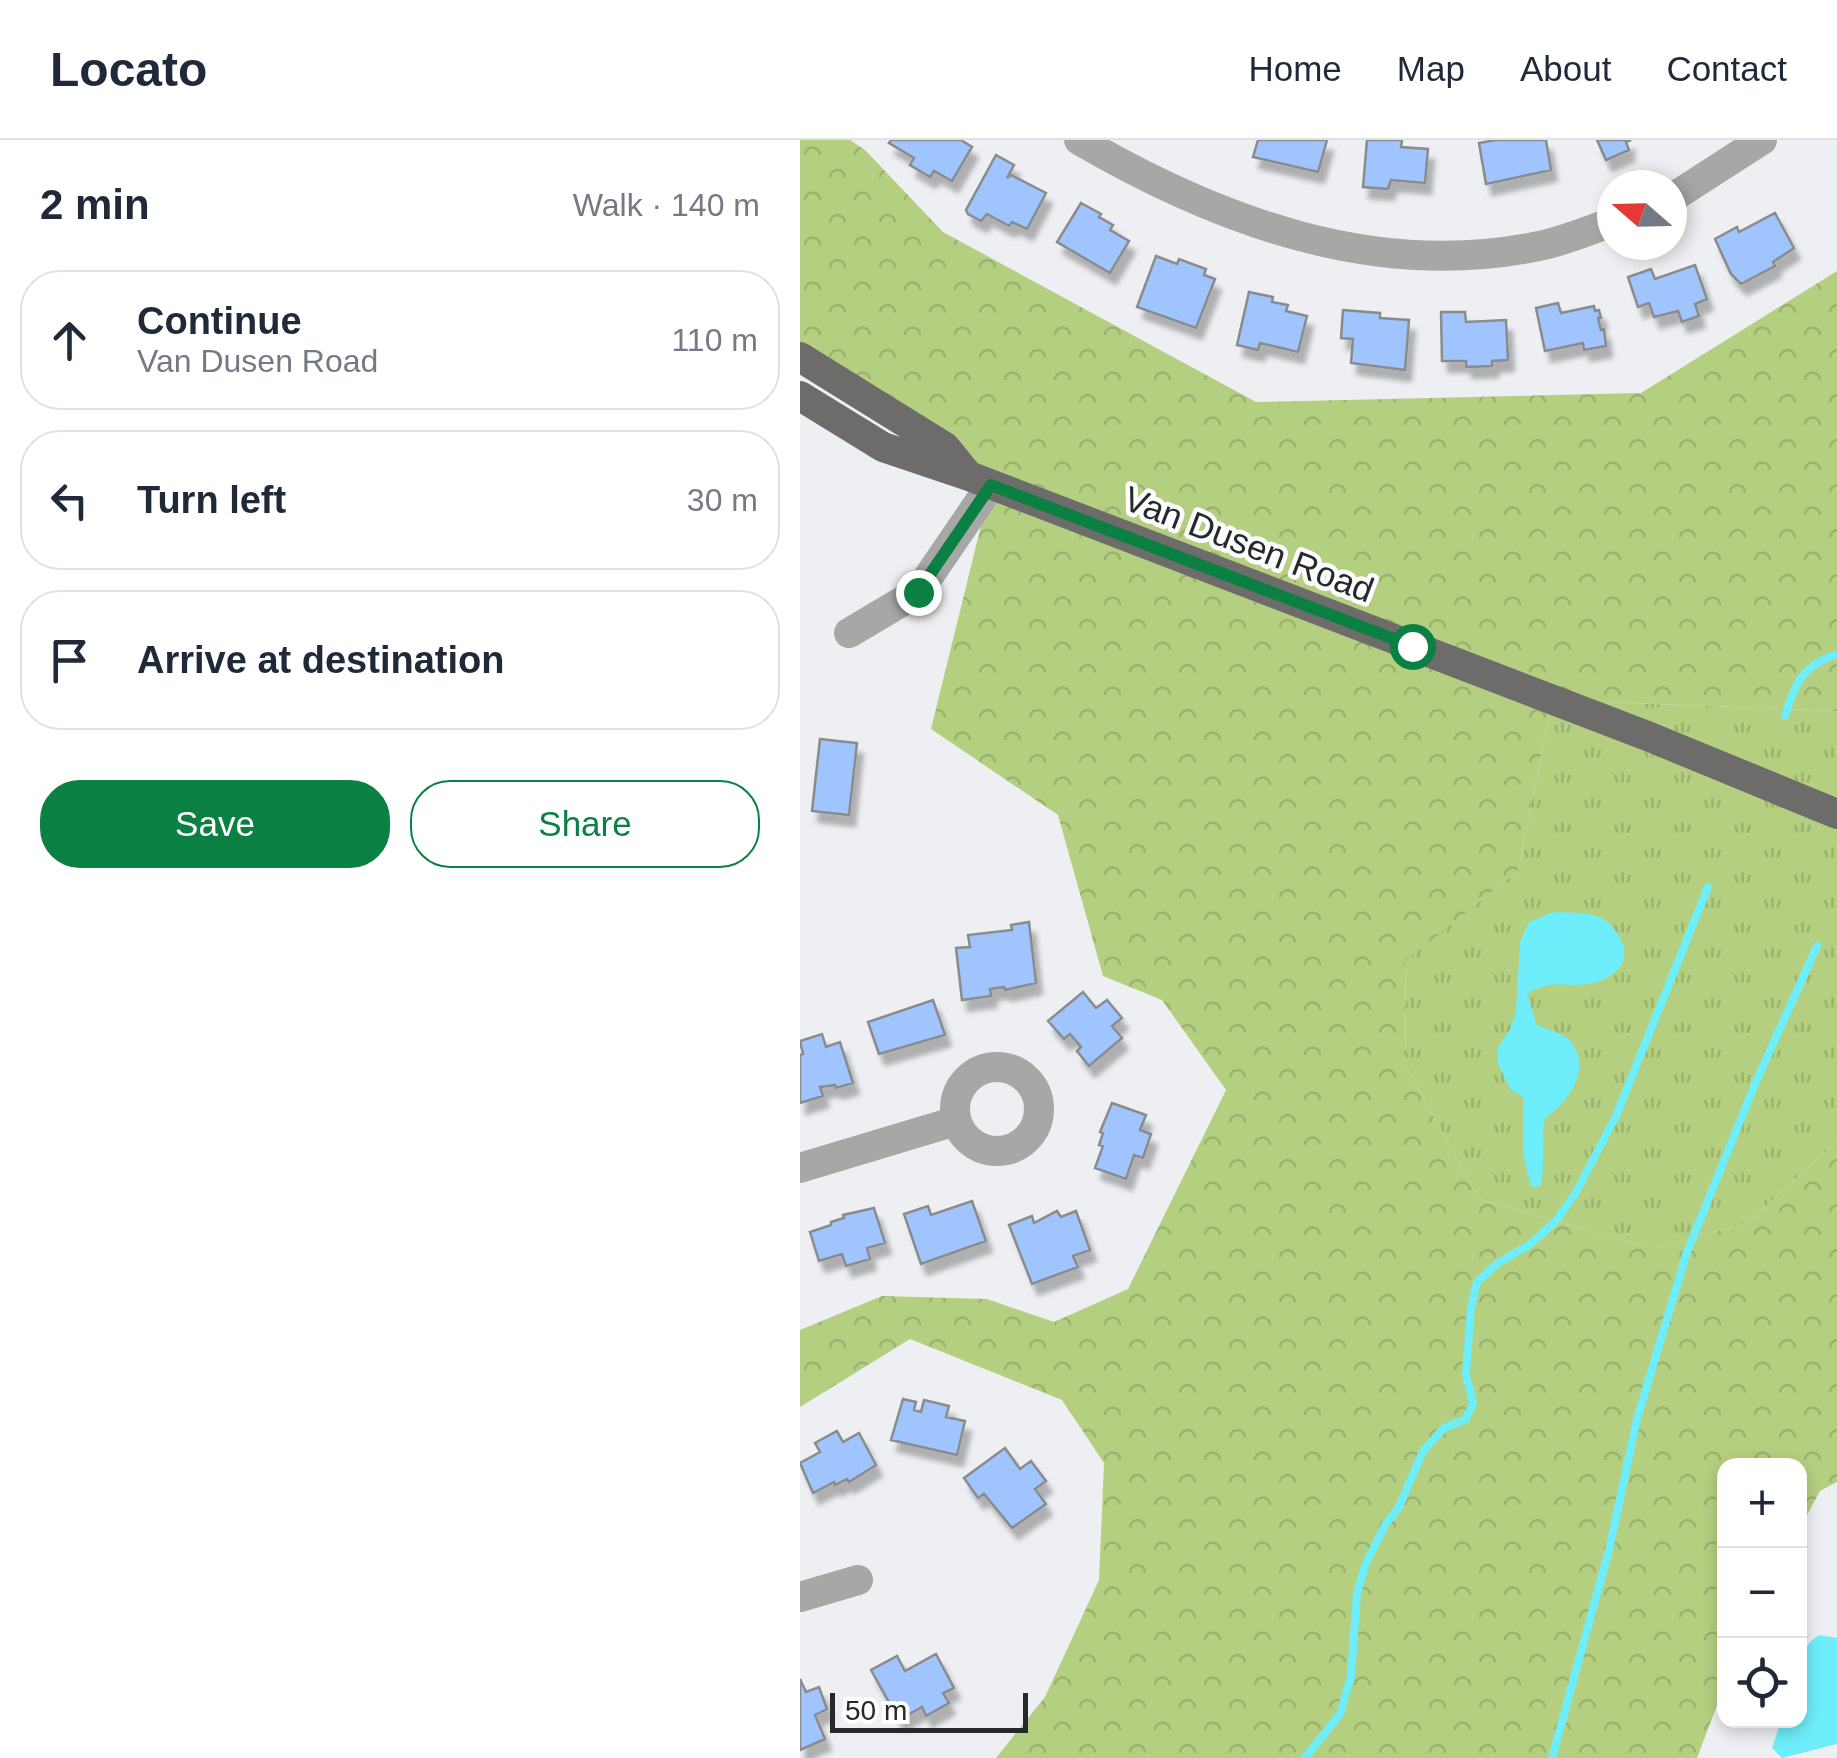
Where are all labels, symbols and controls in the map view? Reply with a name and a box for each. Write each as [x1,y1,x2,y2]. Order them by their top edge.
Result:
text: Locato [50,43,207,96]
text: Home [1248,49,1342,88]
text: Map [1397,49,1465,88]
text: About [1520,49,1611,88]
text: Contact [1666,49,1787,88]
north arrow [1597,170,1687,260]
text: 2 min [40,181,150,228]
text: Walk · 140 m [573,187,760,223]
text: Continue [137,300,302,342]
icon: ahead [42,313,97,368]
text: 110 m [671,322,758,358]
text: Van Dusen Road [137,343,378,379]
icon: left [42,473,97,528]
street label: Van Dusen Road [1119,478,1379,610]
text: Turn left [137,479,286,521]
text: 30 m [687,482,758,518]
route end [896,570,942,616]
route start [1390,624,1436,670]
icon: arrive [42,633,97,688]
text: Arrive at destination [137,639,504,681]
button: Save [40,780,390,868]
button: Share [410,780,760,868]
map controls [1717,1458,1807,1728]
button: + [1717,1458,1807,1548]
button: − [1717,1548,1807,1638]
button: locate [1717,1638,1807,1728]
scale bar [830,1688,1028,1732]
text: 50 m [845,1695,907,1726]

